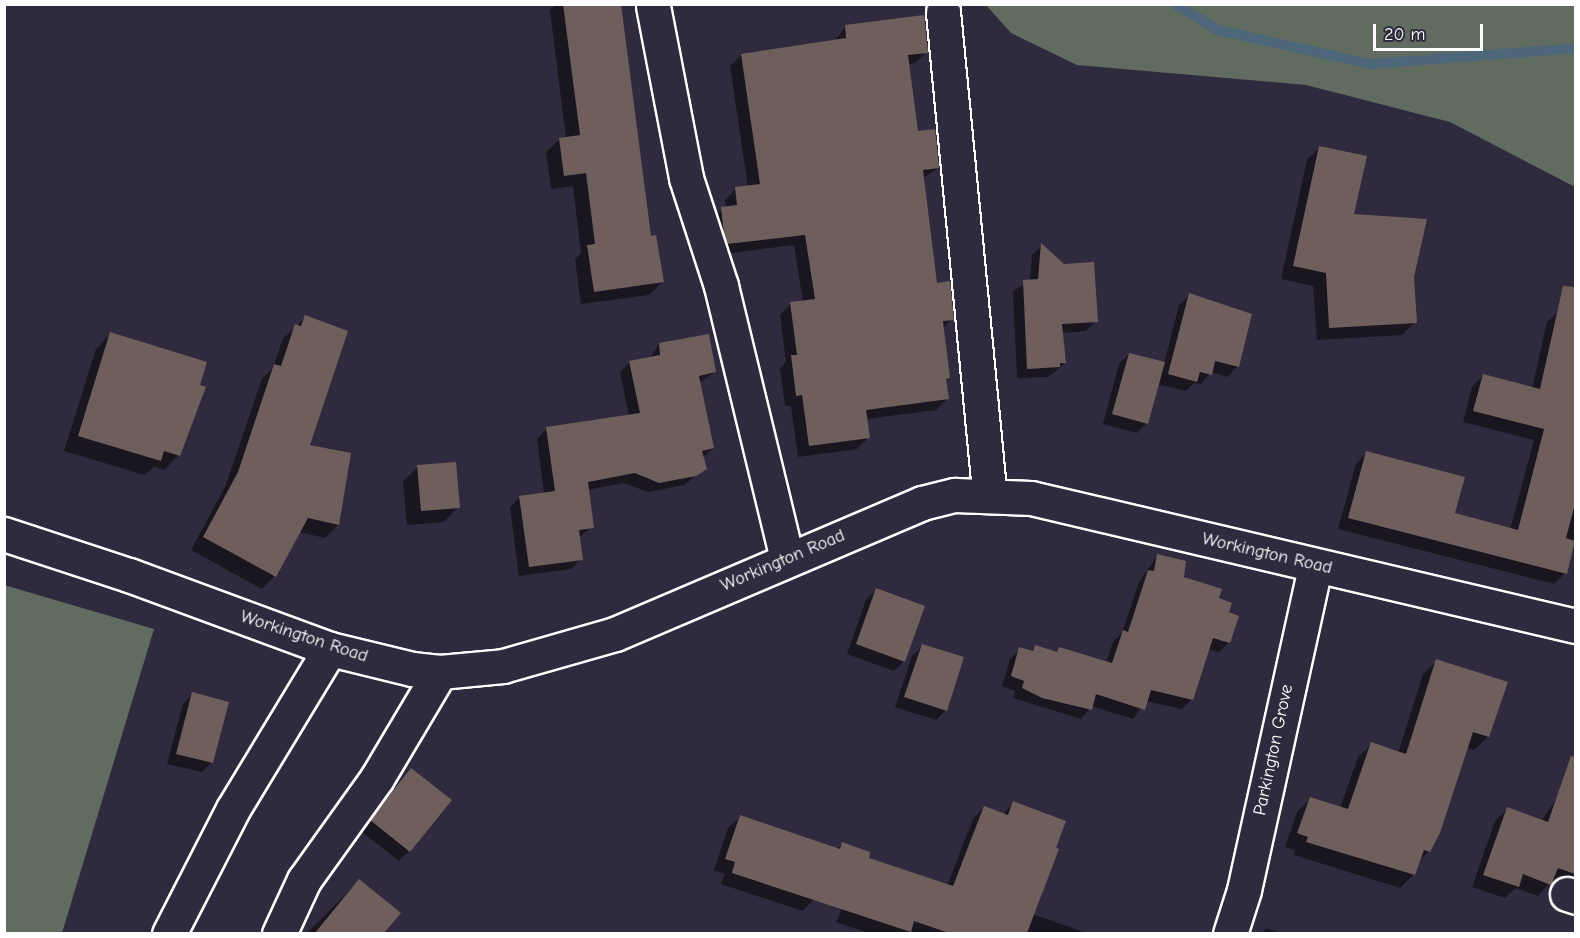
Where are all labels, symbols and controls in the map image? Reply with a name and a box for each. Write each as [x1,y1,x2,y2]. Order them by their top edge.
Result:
scale bar [1376,12,1486,50]
text: 20 m [1384,24,1425,45]
street label: Workington Road [718,525,848,597]
street label: Workington Road [1200,529,1334,579]
street label: Workington Road [238,606,370,668]
street label: Parkington Grove [1250,683,1298,817]

